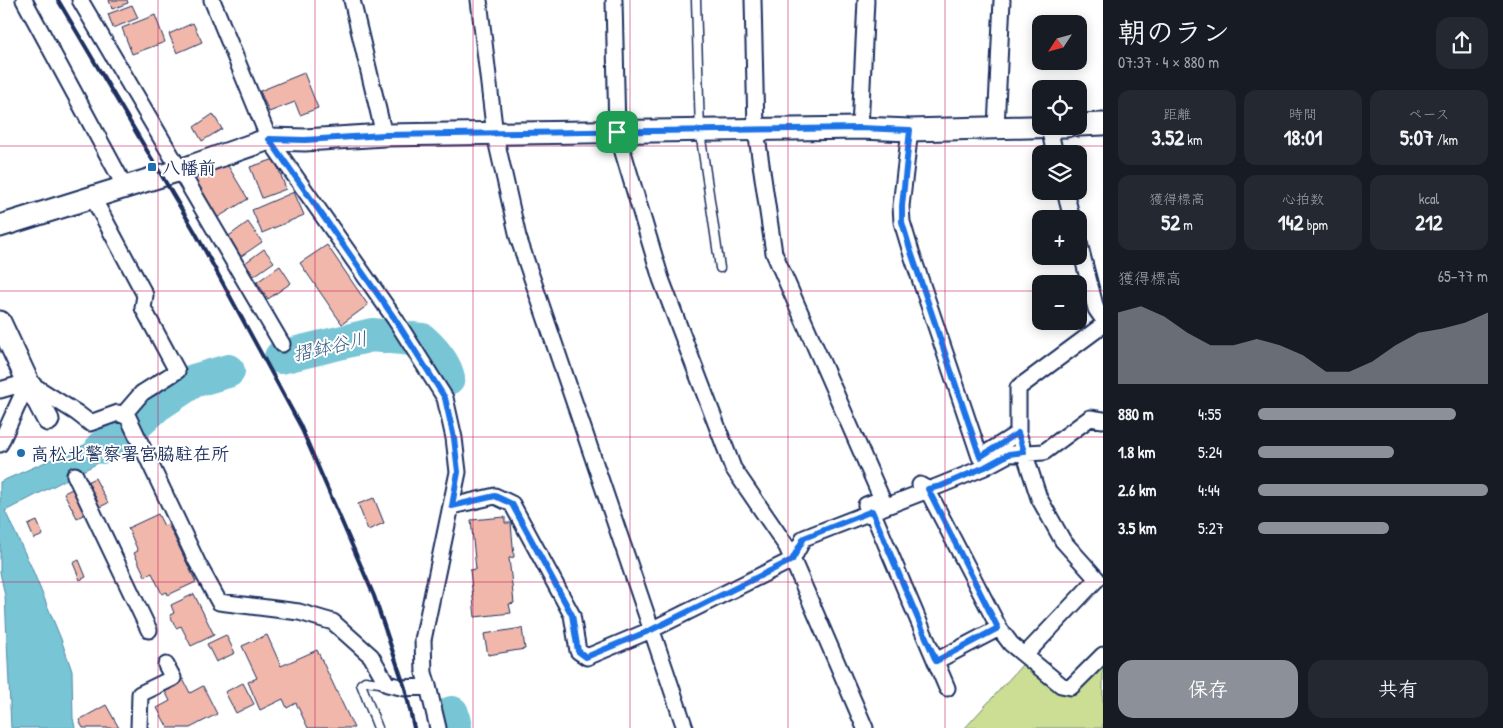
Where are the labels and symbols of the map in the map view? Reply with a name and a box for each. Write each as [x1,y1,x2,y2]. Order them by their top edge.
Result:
north arrow [1032,15,1088,70]
pin [596,111,638,153]
place label: 八幡前 [162,155,216,180]
marker: 八幡前 [146,161,158,173]
water label: 摺鉢谷川 [290,325,370,367]
place label: 高松北警察署宮脇駐在所 [31,441,229,466]
marker: 高松北警察署宮脇駐在所 [15,447,27,459]

